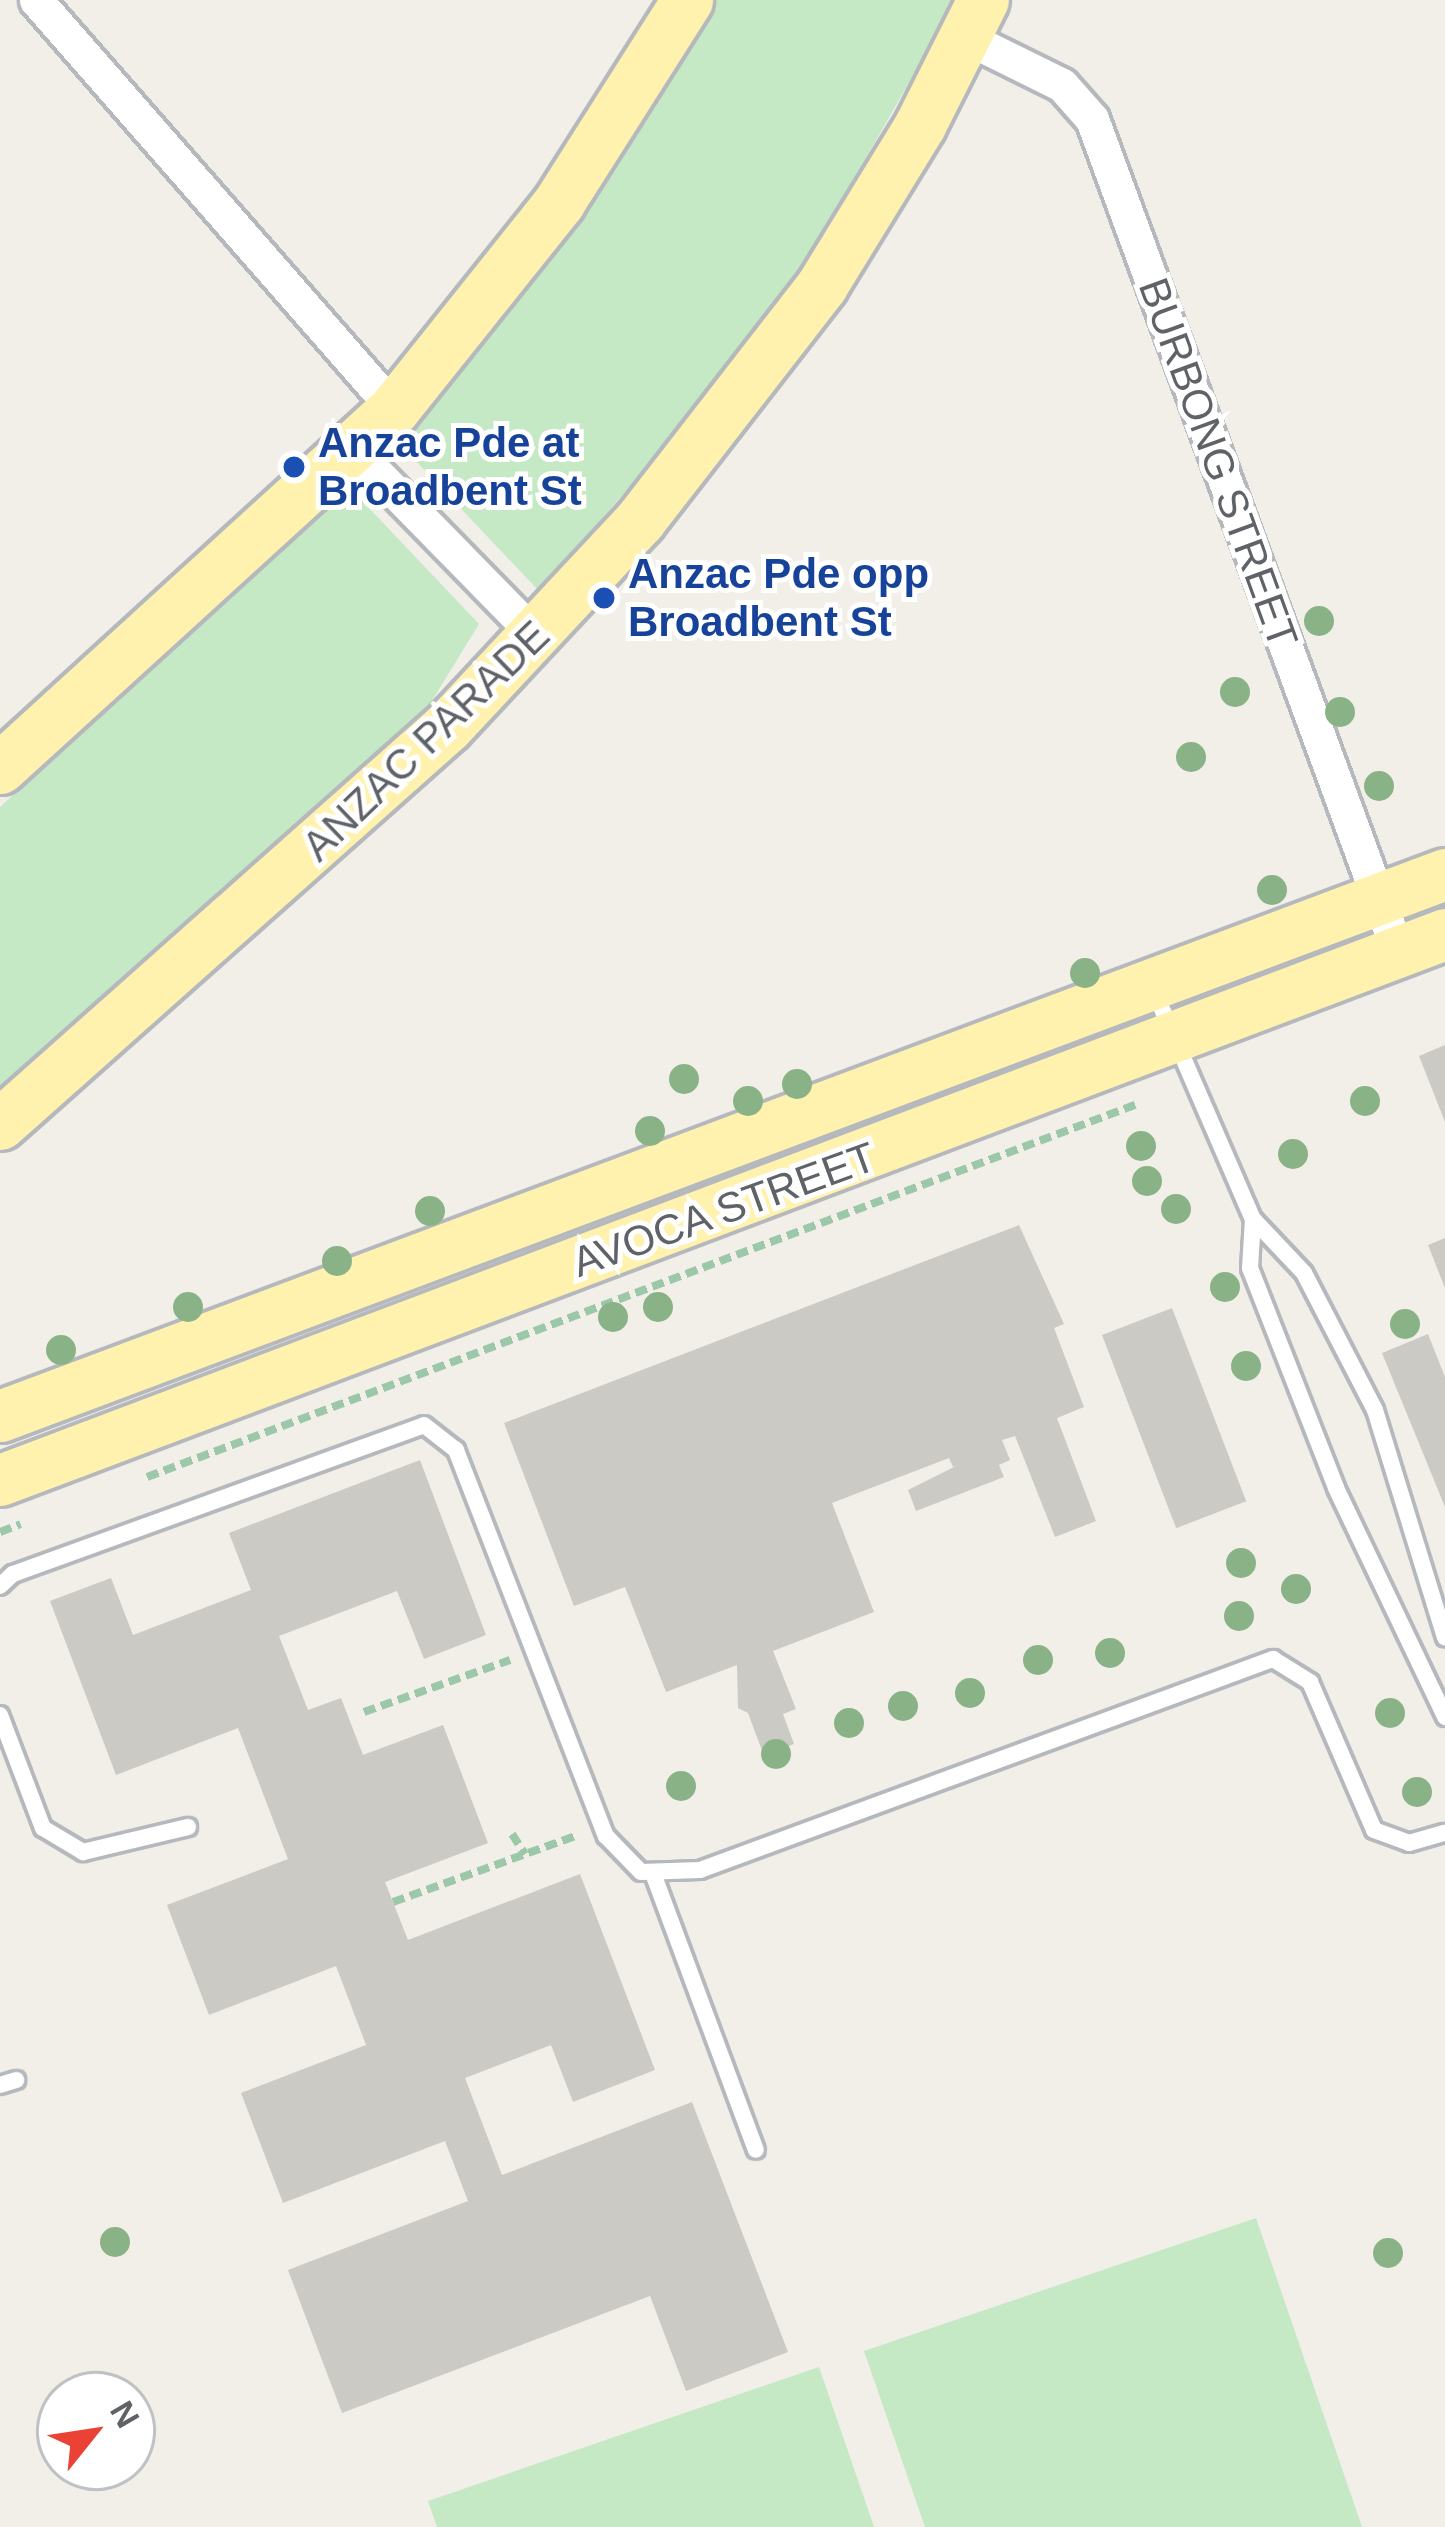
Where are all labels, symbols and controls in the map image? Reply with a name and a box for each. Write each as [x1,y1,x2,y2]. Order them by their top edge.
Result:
street label: BURBONG STREET [1128,271,1308,655]
place label: Anzac Pde at Broadbent St [318,418,582,516]
marker: Anzac Pde at Broadbent St [281,454,307,480]
place label: Anzac Pde opp Broadbent St [628,549,929,648]
marker: Anzac Pde opp Broadbent St [591,585,617,611]
street label: ANZAC PARADE [292,610,560,872]
street label: AVOCA STREET [564,1131,884,1289]
north arrow [36,2371,156,2491]
text: N [103,2395,147,2434]

